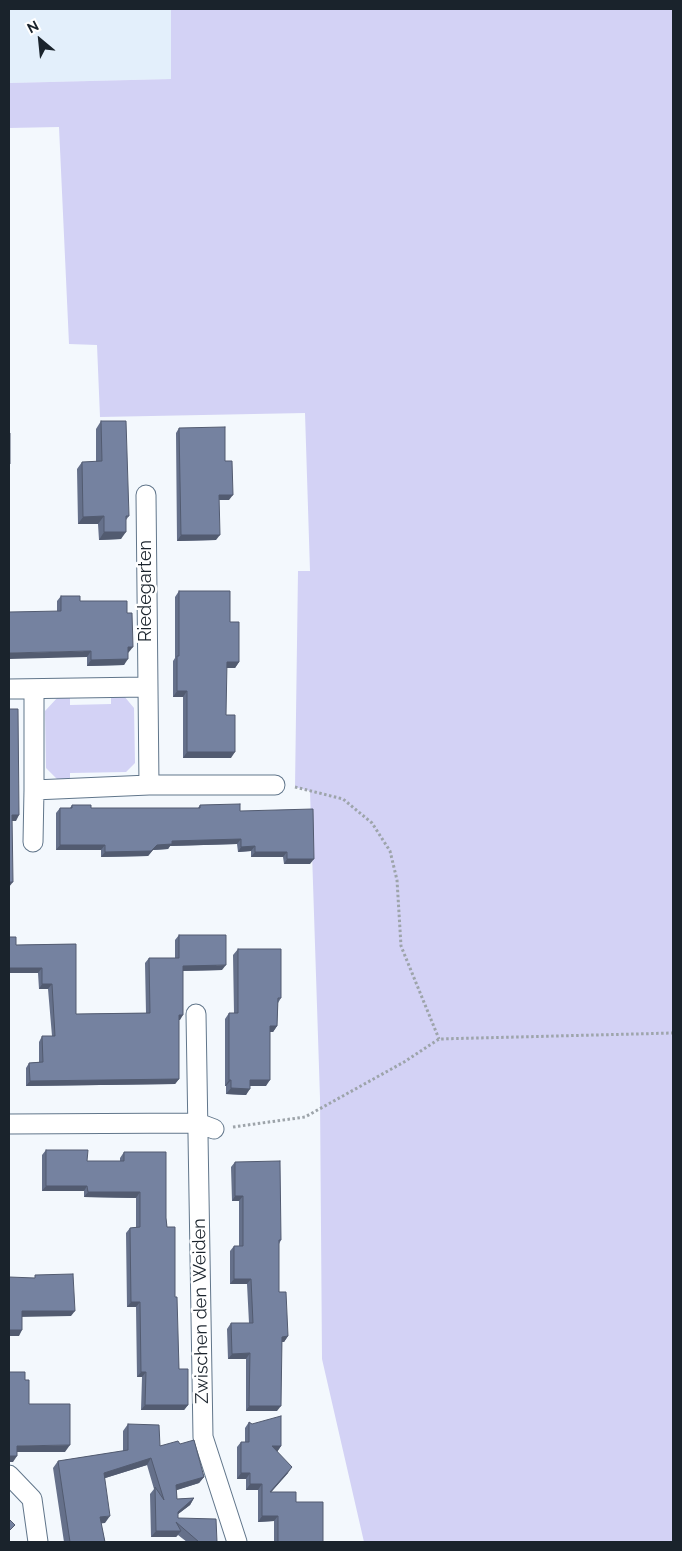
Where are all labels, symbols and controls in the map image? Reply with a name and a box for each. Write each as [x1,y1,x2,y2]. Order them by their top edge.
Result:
north arrow [15,15,65,65]
text: N [24,17,41,36]
street label: Riedegarten [135,540,157,642]
street label: Zwischen den Weiden [189,1218,213,1404]

